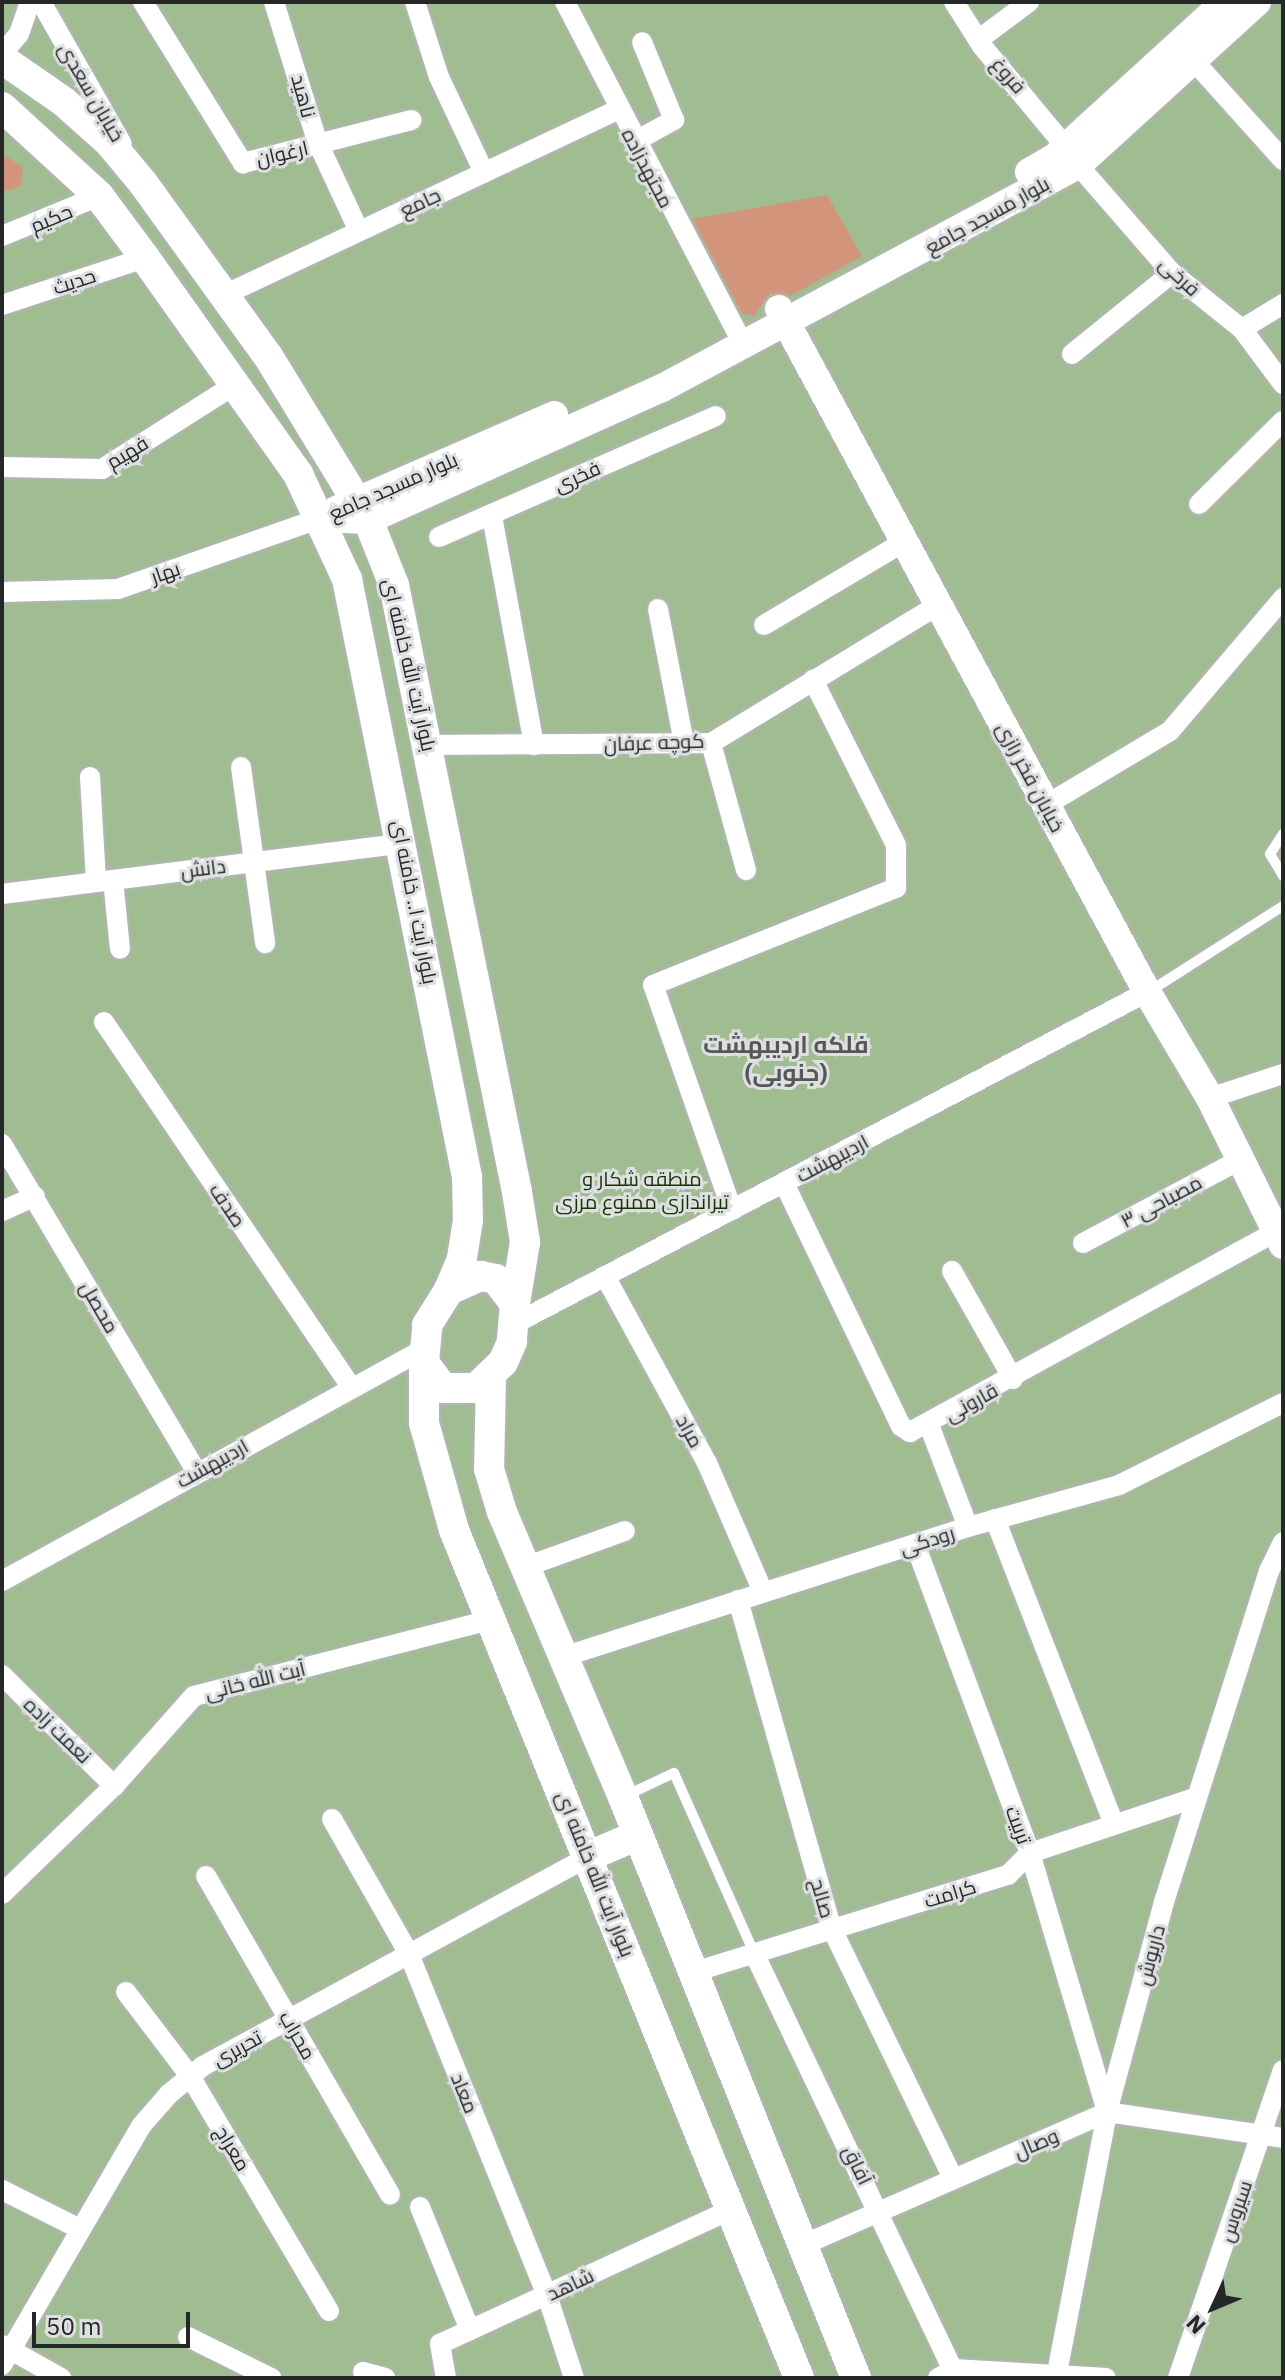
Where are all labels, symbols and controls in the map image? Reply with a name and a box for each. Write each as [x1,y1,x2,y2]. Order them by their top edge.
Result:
street label: خیابان سعدی [54,38,130,146]
street label: فروغ [987,52,1031,98]
street label: ناهید [287,72,321,120]
street label: مجتهدزاده [617,124,679,212]
street label: ارغوان [254,135,310,171]
street label: بلوار مسجد جامع [921,171,1053,259]
street label: جامع [396,182,444,222]
street label: حکیم [26,198,76,238]
street label: فرخی [1155,251,1205,301]
street label: حدیث [50,263,98,299]
street label: فهیم [102,430,152,474]
street label: بلوار مسجد جامع [325,447,461,525]
street label: فخری [550,455,604,497]
street label: بهار [147,556,183,588]
street label: بلوار آیت الله خامنه ای [378,576,442,754]
street label: خیابان فخر رازی [992,718,1070,836]
street label: کوچه عرفان [603,728,705,756]
street label: بلوار آیت ا.. خامنه ای [387,818,443,986]
street label: دانش [179,853,227,883]
district label: فلکه اردیبهشت (جنوبی) [703,1031,869,1087]
street label: اردیبهشت [792,1129,872,1187]
park label: منطقه شکار و تیراندازی ممنوع مرزی [555,1166,729,1213]
street label: مصباحی ۳ [1116,1170,1206,1232]
street label: صدف [205,1178,251,1232]
street label: محصل [76,1277,124,1337]
street label: قارونی [940,1378,1002,1426]
street label: مراد [671,1410,709,1452]
street label: اردیبهشت [172,1434,252,1492]
street label: رودکی [897,1520,957,1560]
street label: آیت الله خانی [202,1656,308,1704]
street label: نعمت زاده [19,1692,97,1768]
street label: بلوار آیت الله خامنه ای [552,1788,640,1960]
street label: تربیت [1001,1803,1037,1847]
street label: کرامت [921,1874,979,1912]
street label: صالح [806,1875,840,1921]
street label: داریوش [1130,1922,1170,1988]
street label: محراب [275,2006,321,2064]
street label: تحریری [208,2025,266,2071]
street label: معاد [446,2069,484,2117]
street label: معراج [210,2121,256,2175]
street label: وصال [1010,2123,1062,2163]
street label: آفاق [838,2141,878,2189]
street label: سیروس [1213,2177,1257,2245]
street label: شاهد [543,2263,597,2305]
north arrow [1173,2268,1253,2348]
scale bar [36,2296,194,2346]
text: N [1179,2309,1211,2341]
text: 50 m [46,2310,101,2342]

